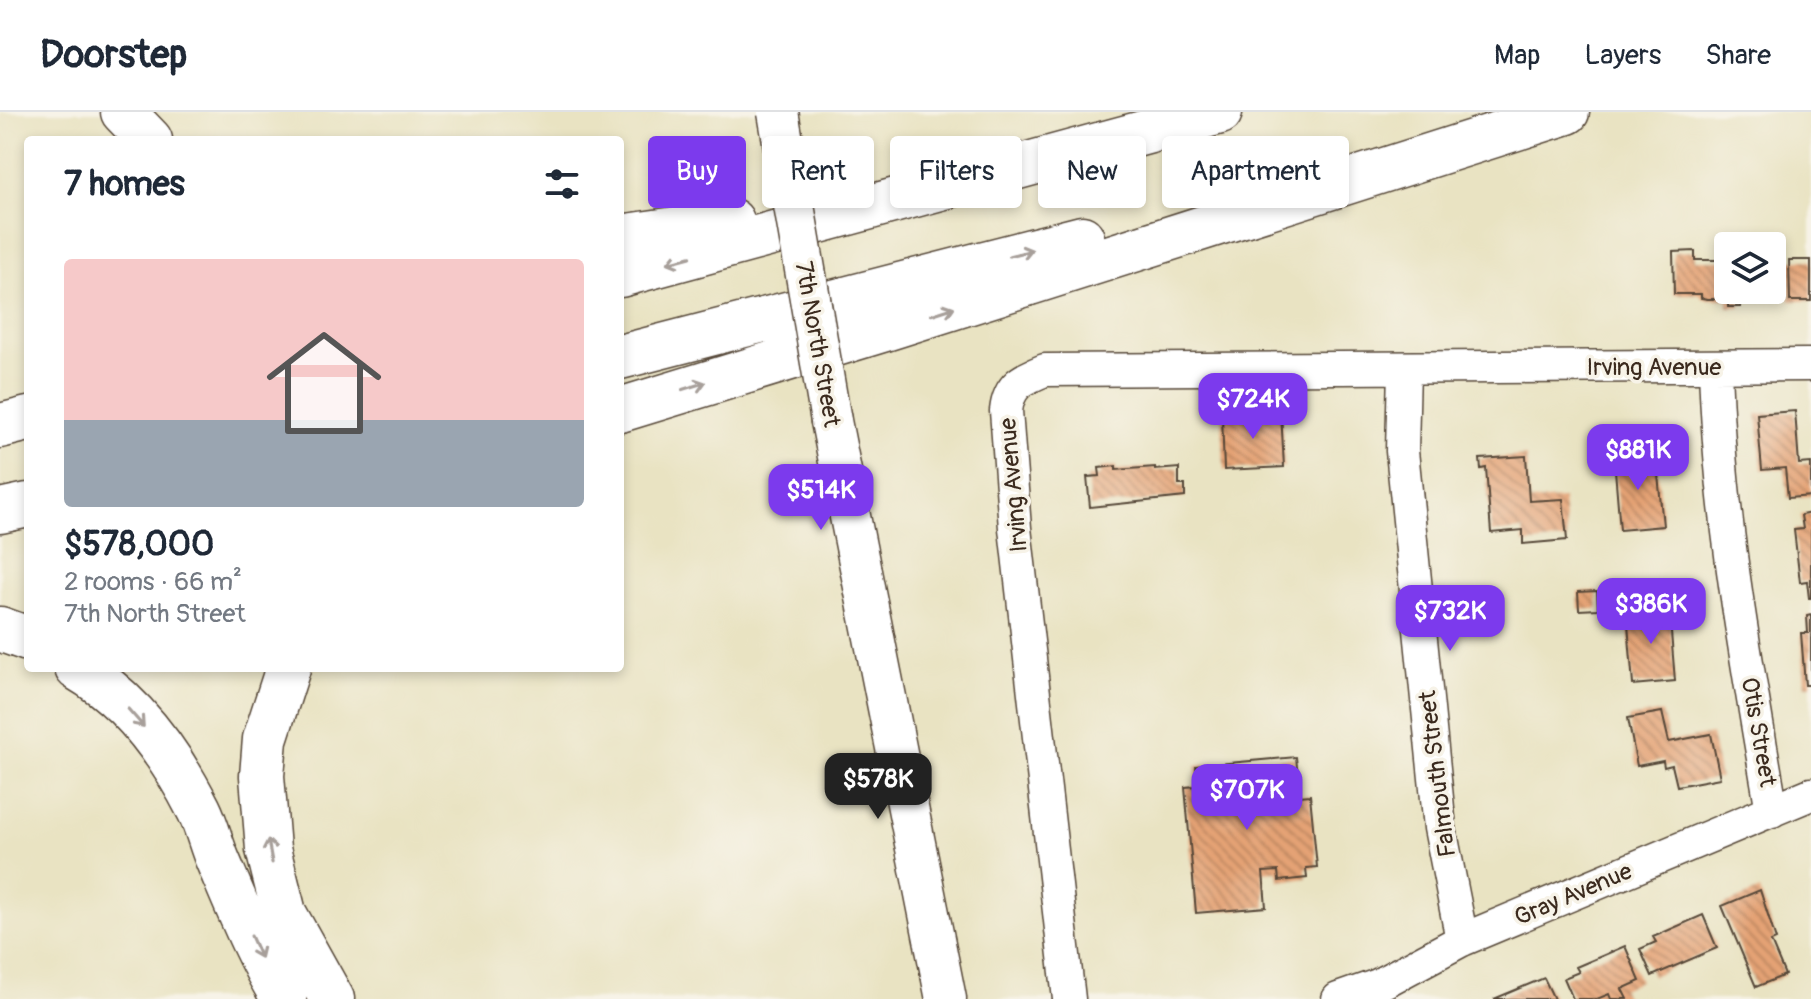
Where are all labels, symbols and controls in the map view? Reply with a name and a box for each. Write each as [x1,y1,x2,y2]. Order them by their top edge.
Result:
text: Doorstep [40,31,187,79]
text: Map [1494,38,1540,73]
text: Layers [1584,38,1661,73]
text: Share [1705,38,1771,73]
chip: Buy [648,136,746,208]
chip: Rent [762,136,874,208]
chip: Filters [890,136,1022,208]
chip: New [1038,136,1146,208]
chip: Apartment [1162,136,1349,208]
icon: filters [540,162,584,206]
text: 7 homes [64,163,185,206]
map controls [1714,232,1786,304]
button: layers [1714,232,1786,304]
one-way arrow [1007,245,1033,260]
one-way arrow [667,253,693,268]
street label: 7th North Street [789,259,846,430]
one-way arrow [930,302,955,317]
icon: home [252,311,396,455]
street label: Irving Avenue [1587,353,1722,382]
pin: $724K [1197,373,1309,441]
one-way arrow [681,378,707,393]
text: $724K [1216,383,1290,415]
street label: Irving Avenue [993,416,1034,553]
pin: $881K [1582,424,1694,492]
text: $881K [1605,434,1671,466]
pin: $514K [765,464,877,532]
text: $514K [786,474,856,506]
text: $578,000 [64,523,214,566]
text: 2 rooms · 66 m² [64,566,242,598]
pin: $386K [1595,578,1707,646]
pin: $732K [1394,585,1506,653]
text: $386K [1615,588,1687,620]
text: $732K [1414,595,1486,627]
text: 7th North Street [64,598,246,630]
street label: Otis Street [1735,675,1782,789]
street label: Falmouth Street [1413,689,1462,859]
one-way arrow [127,707,145,728]
pin: $578K [822,753,934,821]
text: $578K [843,763,913,795]
pin: $707K [1191,764,1303,832]
text: $707K [1209,774,1285,806]
one-way arrow [261,839,276,864]
street label: Gray Avenue [1510,857,1636,932]
one-way arrow [249,934,264,958]

